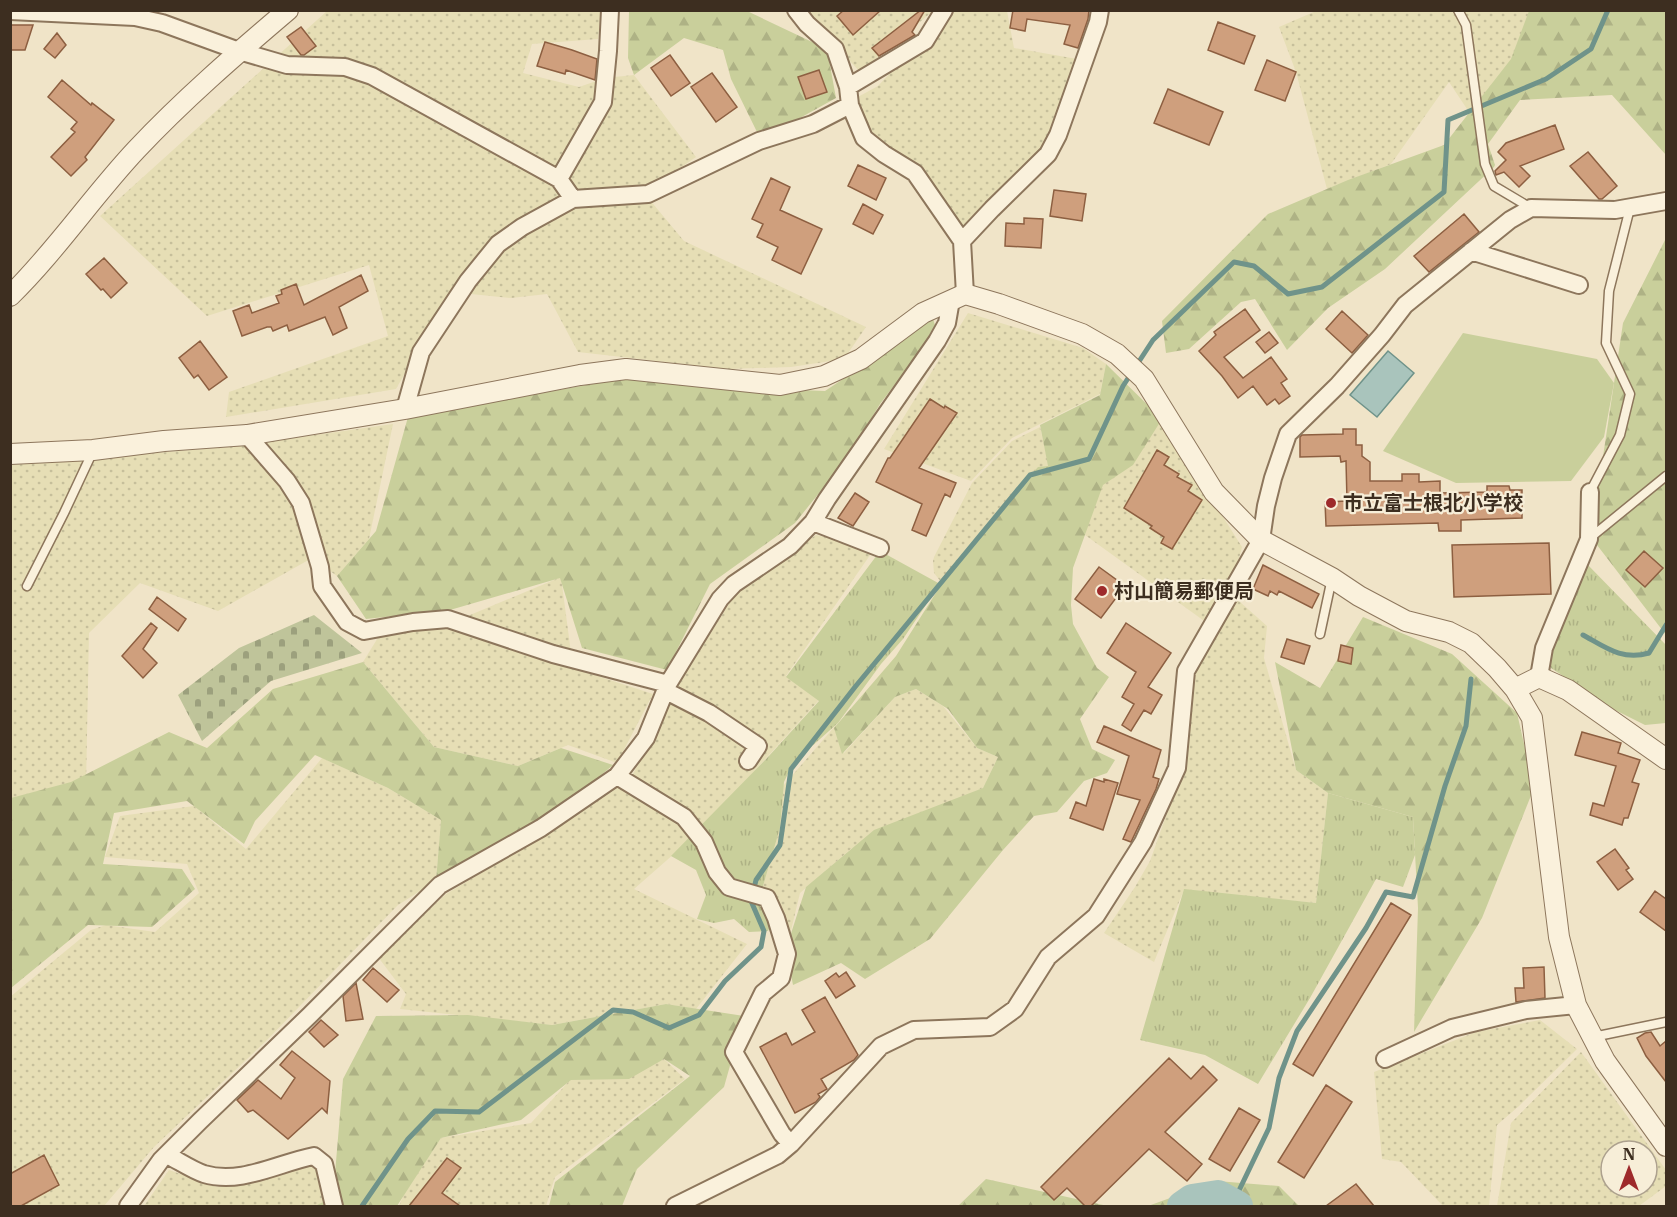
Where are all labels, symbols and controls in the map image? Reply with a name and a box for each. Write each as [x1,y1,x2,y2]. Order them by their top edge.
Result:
place label: 市立富士根北小学校 [1343,489,1523,516]
marker: 市立富士根北小学校 [1324,496,1338,510]
place label: 村山簡易郵便局 [1114,577,1254,604]
marker: 村山簡易郵便局 [1095,584,1109,598]
north arrow [1599,1139,1659,1199]
text: N [1623,1144,1635,1164]

